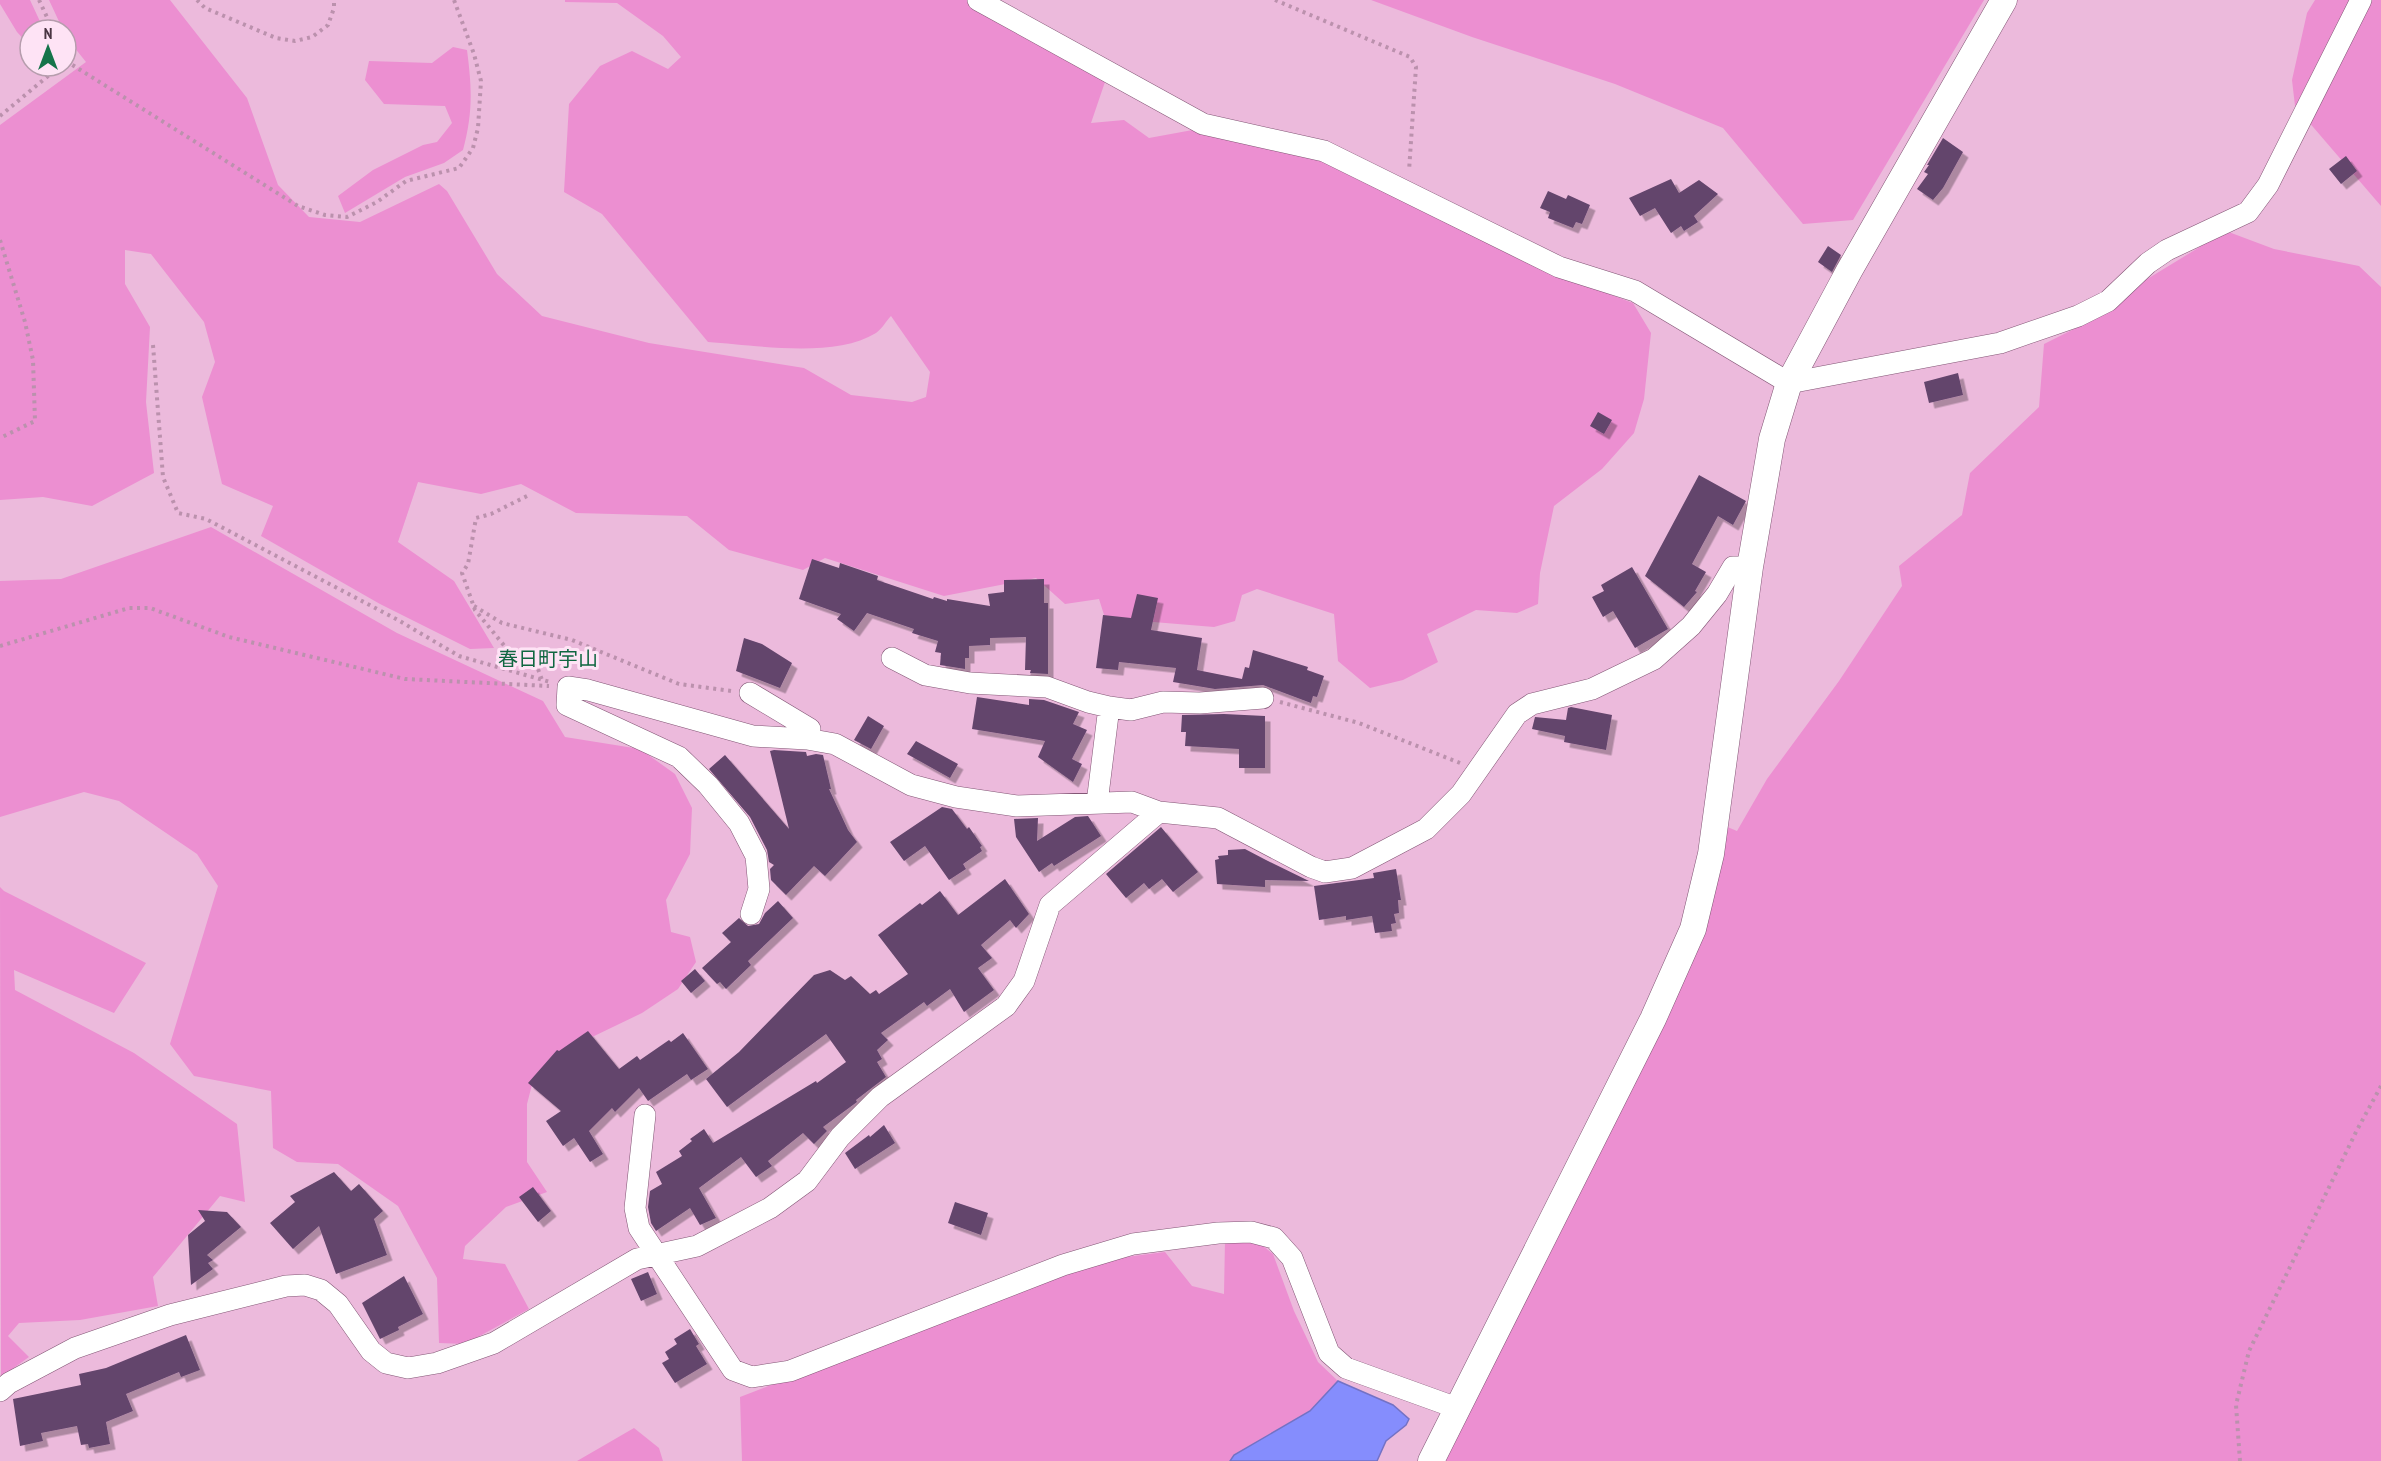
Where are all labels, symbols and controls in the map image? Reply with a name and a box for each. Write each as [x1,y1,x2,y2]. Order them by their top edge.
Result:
north arrow [18,18,78,78]
text: N [44,23,52,43]
district label: 春日町宇山 [498,646,598,672]

